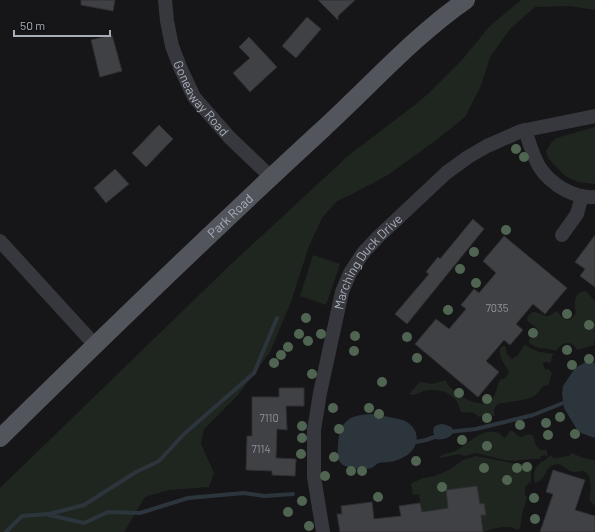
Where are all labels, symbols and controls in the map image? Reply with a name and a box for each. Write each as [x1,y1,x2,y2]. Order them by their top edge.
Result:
scale bar [14,12,110,38]
text: 50 m [20,18,45,32]
street label: Goneaway Road [170,58,232,139]
street label: Park Road [204,190,256,241]
street label: Marching Duck Drive [330,211,405,311]
house number: 7035 [486,301,509,314]
house number: 7110 [259,411,279,424]
house number: 7114 [251,442,271,455]

